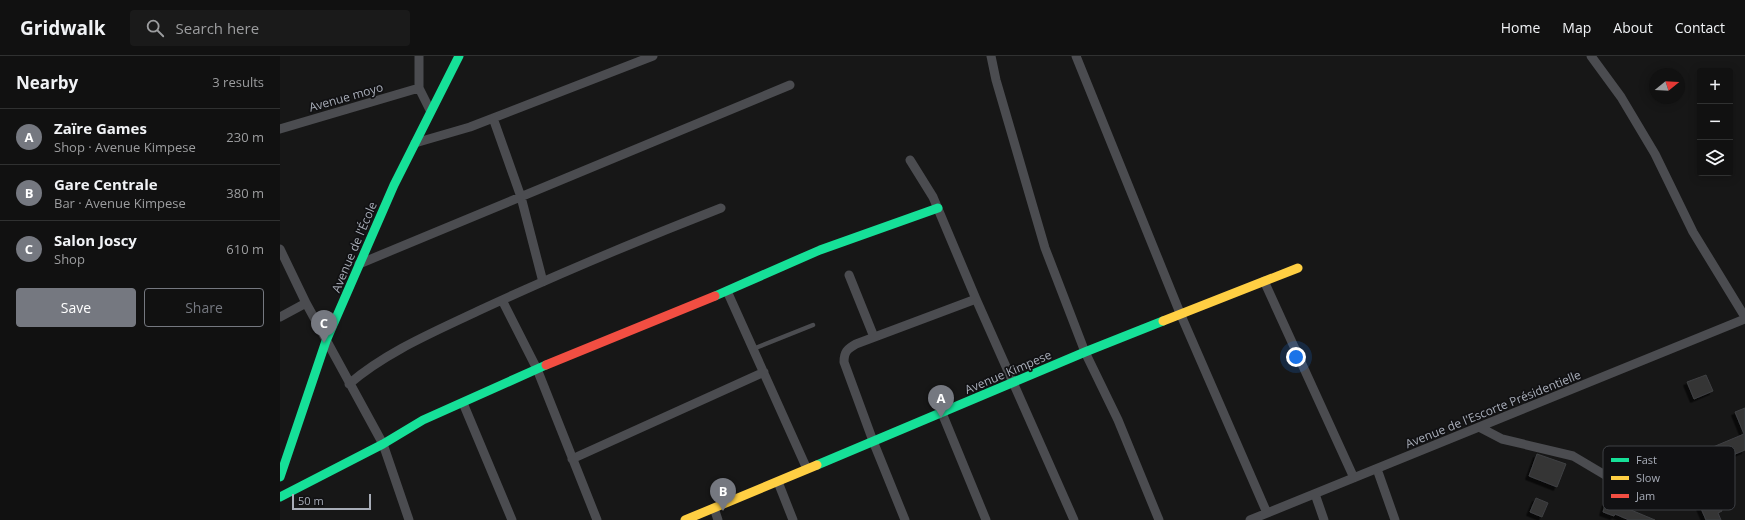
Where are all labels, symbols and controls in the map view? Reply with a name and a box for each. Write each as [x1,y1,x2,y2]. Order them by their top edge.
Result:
search box [130,10,410,46]
text: Gridwalk [20,15,106,41]
icon: search [144,17,166,39]
text: Search here [176,18,259,38]
text: Home [1501,18,1540,37]
text: Map [1562,18,1591,37]
text: About [1613,18,1653,37]
text: Contact [1675,18,1725,37]
north arrow [1649,68,1685,104]
map controls [1697,68,1733,176]
button: + [1697,68,1733,104]
text: Nearby [16,71,78,94]
text: 3 results [212,73,264,91]
street label: Avenue moyo [307,78,385,116]
button: − [1697,104,1733,140]
text: Zaïre Games [54,118,147,138]
text: A [25,128,33,146]
text: 230 m [226,128,264,146]
text: Shop · Avenue Kimpese [54,138,196,156]
button: layers [1697,140,1733,176]
text: Gare Centrale [54,174,158,194]
text: B [25,184,33,202]
text: 380 m [226,184,264,202]
text: Bar · Avenue Kimpese [54,194,186,212]
street label: Avenue de l'École [327,199,381,295]
text: Salon Joscy [54,230,137,250]
text: C [25,240,33,258]
text: 610 m [226,240,264,258]
text: Shop [54,250,85,268]
button: Save [16,288,136,327]
button: Share [144,288,264,327]
pin: C [311,310,337,343]
street label: Avenue Kimpese [962,346,1054,398]
your location [1286,347,1306,367]
street label: Avenue de l'Escorte Présidentielle [1403,366,1584,452]
pin: A [928,385,954,418]
legend [1603,446,1735,510]
text: Fast [1636,452,1657,467]
text: Slow [1636,470,1660,485]
pin: B [710,478,736,511]
text: Jam [1635,488,1655,503]
scale bar [292,492,371,511]
text: 50 m [298,493,324,508]

